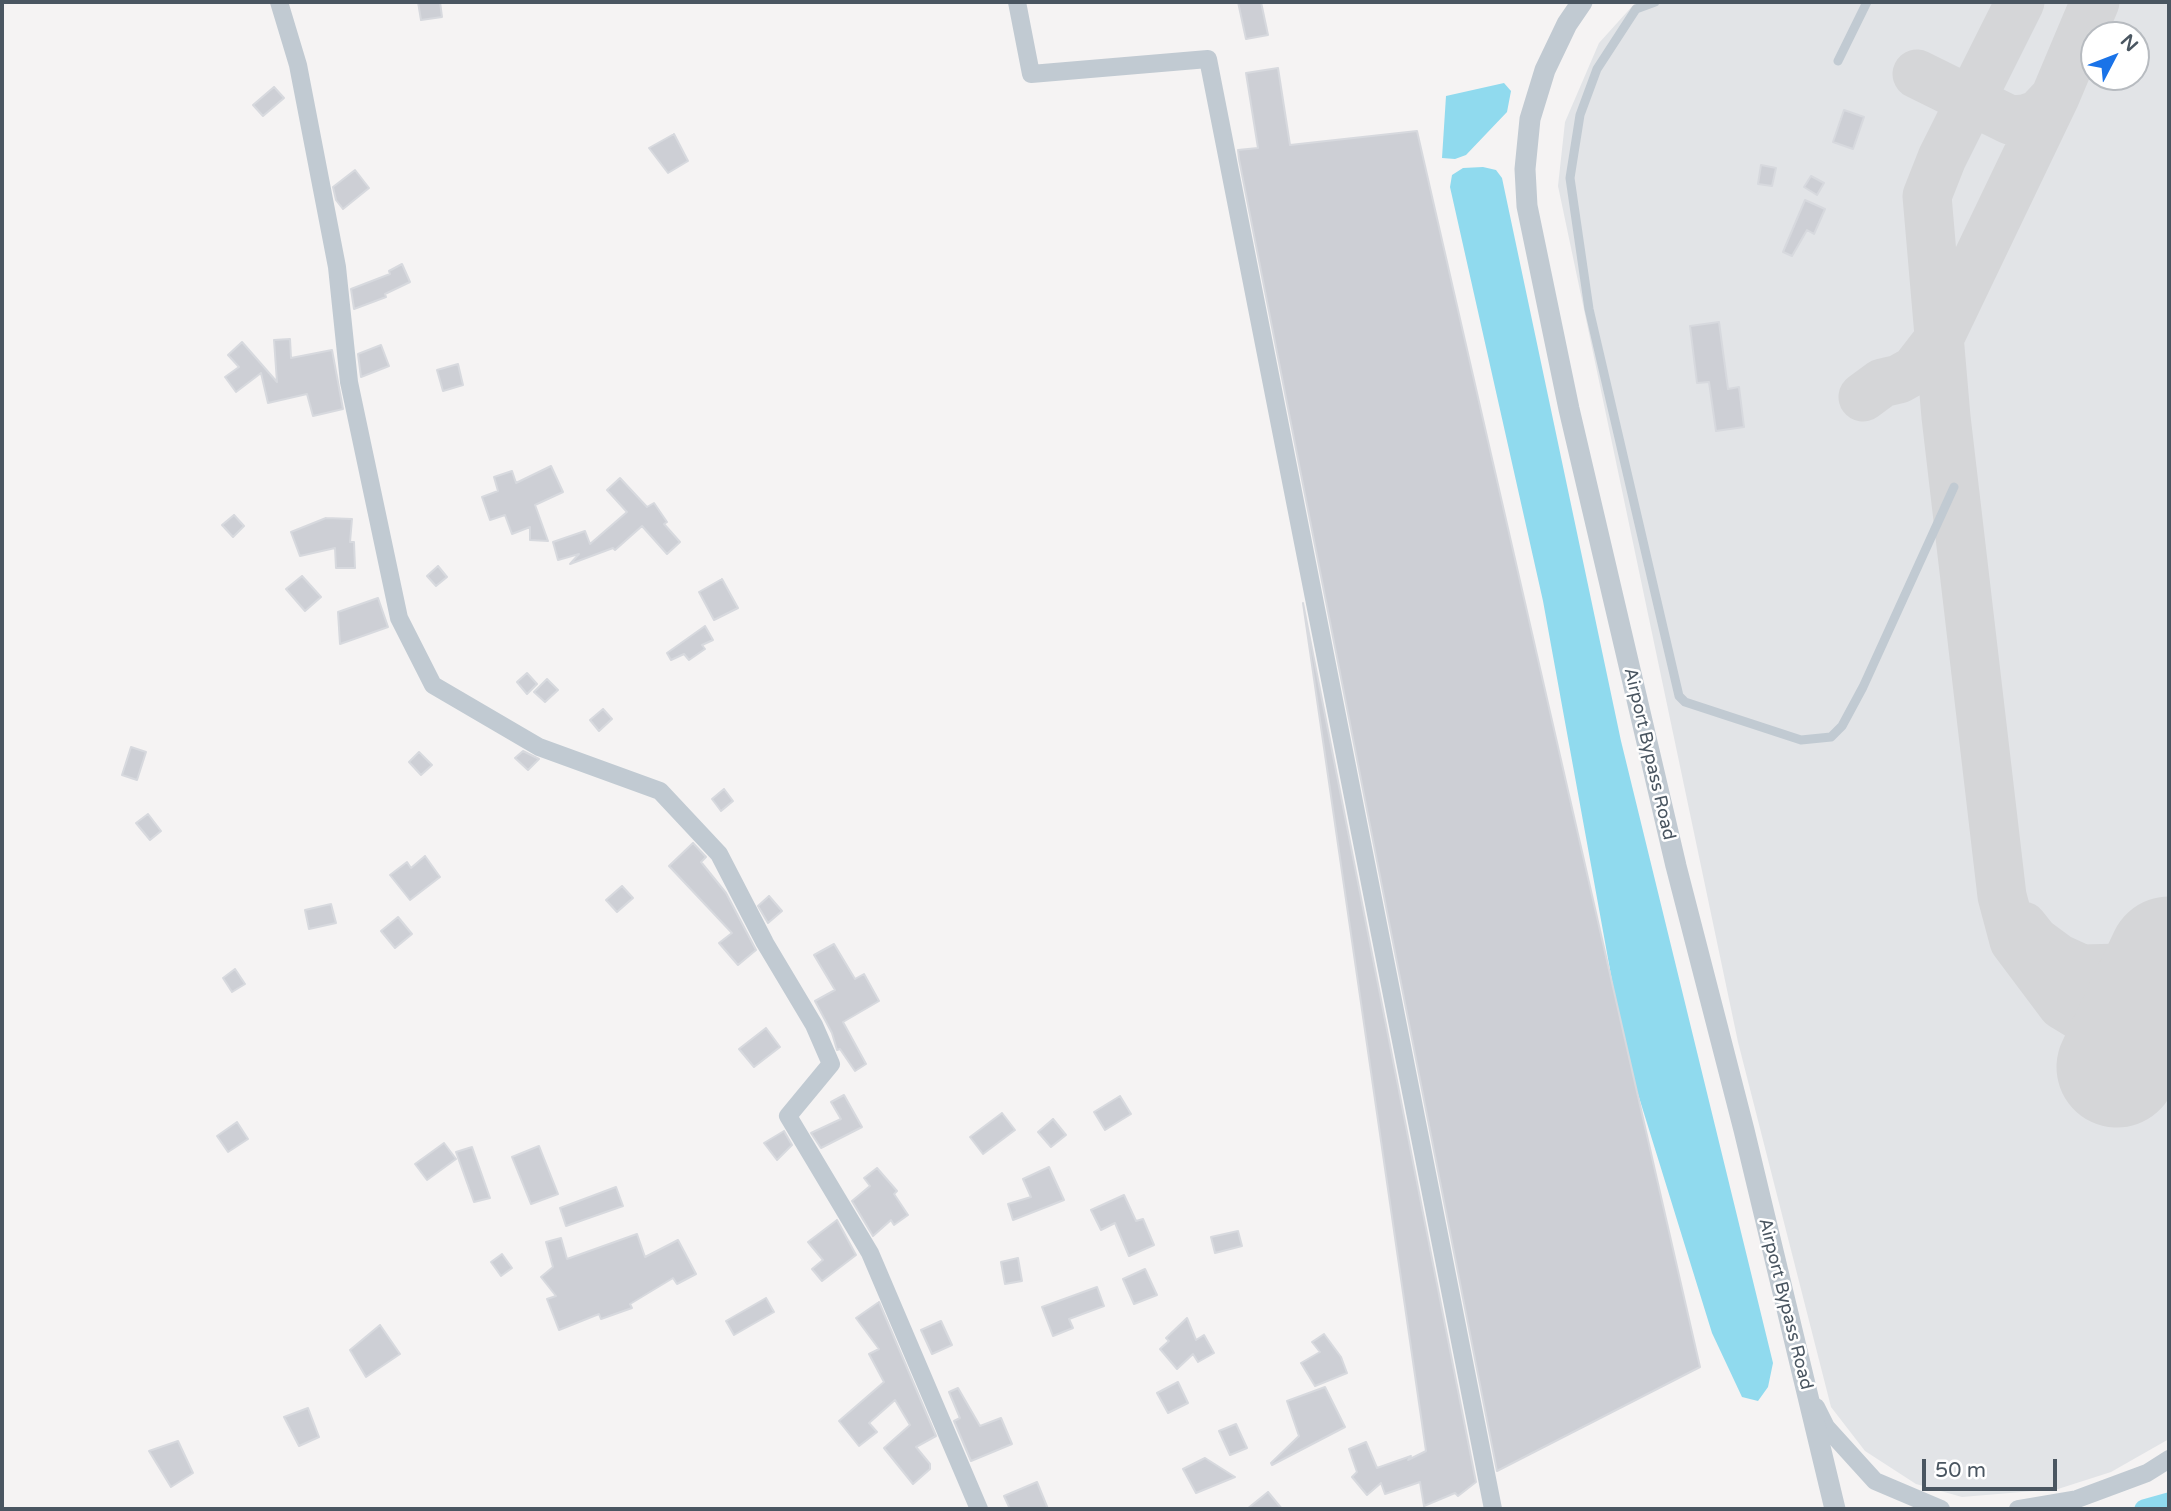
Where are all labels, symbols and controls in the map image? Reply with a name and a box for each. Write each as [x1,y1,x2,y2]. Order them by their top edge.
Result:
north arrow [2080,21,2150,91]
text: N [2116,30,2142,56]
street label: Airport Bypass Road [1619,666,1679,842]
street label: Airport Bypass Road [1753,1216,1817,1392]
scale bar [1926,1444,2061,1488]
text: 50 m [1935,1458,1986,1483]

